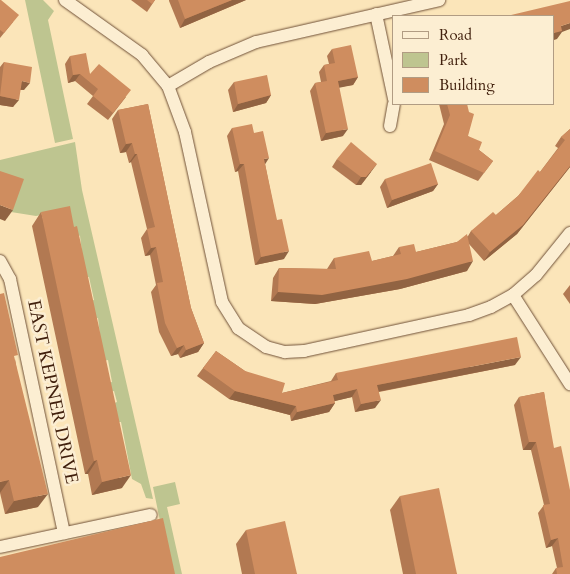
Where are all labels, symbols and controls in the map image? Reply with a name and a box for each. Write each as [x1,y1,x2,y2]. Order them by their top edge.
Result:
legend [392,15,555,105]
text: Road [439,25,472,45]
text: Park [439,50,468,70]
text: Building [439,75,495,95]
street label: EAST KEPNER DRIVE [22,298,82,486]

